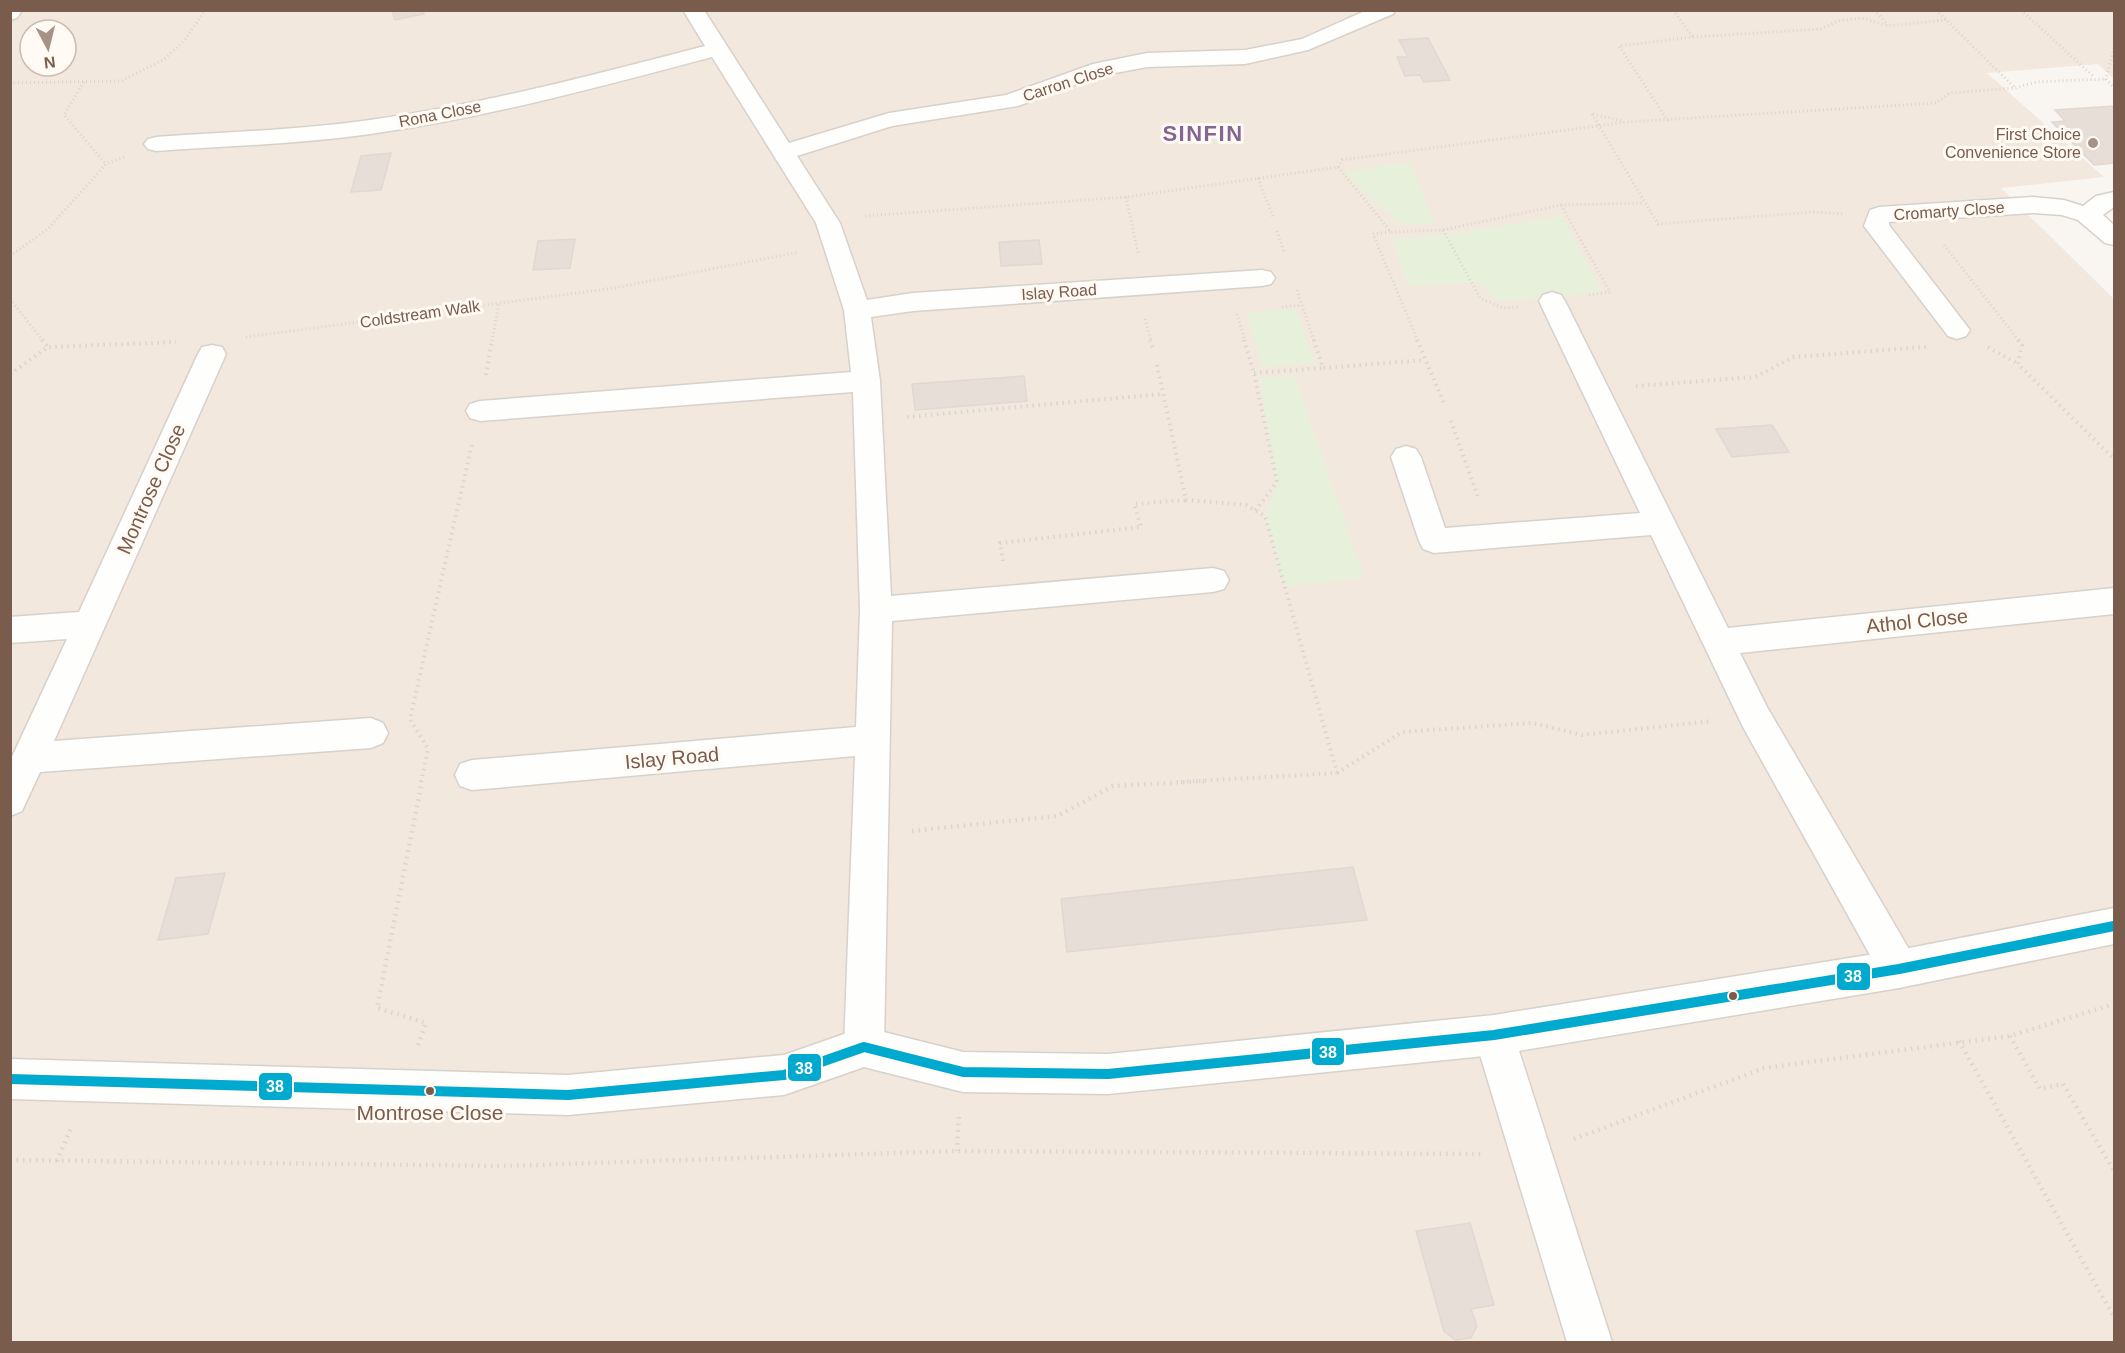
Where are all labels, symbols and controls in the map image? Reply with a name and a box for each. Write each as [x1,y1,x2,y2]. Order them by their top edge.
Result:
north arrow [18,18,78,78]
text: N [43,53,57,72]
street label: Carron Close [1021,59,1116,105]
street label: Rona Close [397,98,483,130]
district label: SINFIN [1162,121,1244,146]
place label: First Choice Convenience Store [1945,126,2081,161]
marker: First Choice Convenience Store [2086,136,2100,150]
street label: Cromarty Close [1893,199,2005,223]
street label: Islay Road [1021,281,1097,303]
street label: Coldstream Walk [359,297,482,331]
street label: Montrose Close [112,421,190,557]
street label: Athol Close [1865,605,1969,637]
street label: Islay Road [624,743,720,773]
line badge: 38 [1836,962,1871,991]
text: 38 [1844,968,1862,985]
unlabelled marker [1727,990,1739,1002]
line badge: 38 [1311,1037,1345,1066]
text: 38 [1319,1044,1337,1061]
line badge: 38 [787,1053,822,1082]
text: 38 [795,1060,813,1077]
line badge: 38 [258,1072,293,1101]
text: 38 [266,1078,284,1095]
marker: Montrose Close [424,1085,436,1097]
place label: Montrose Close [356,1101,504,1124]

